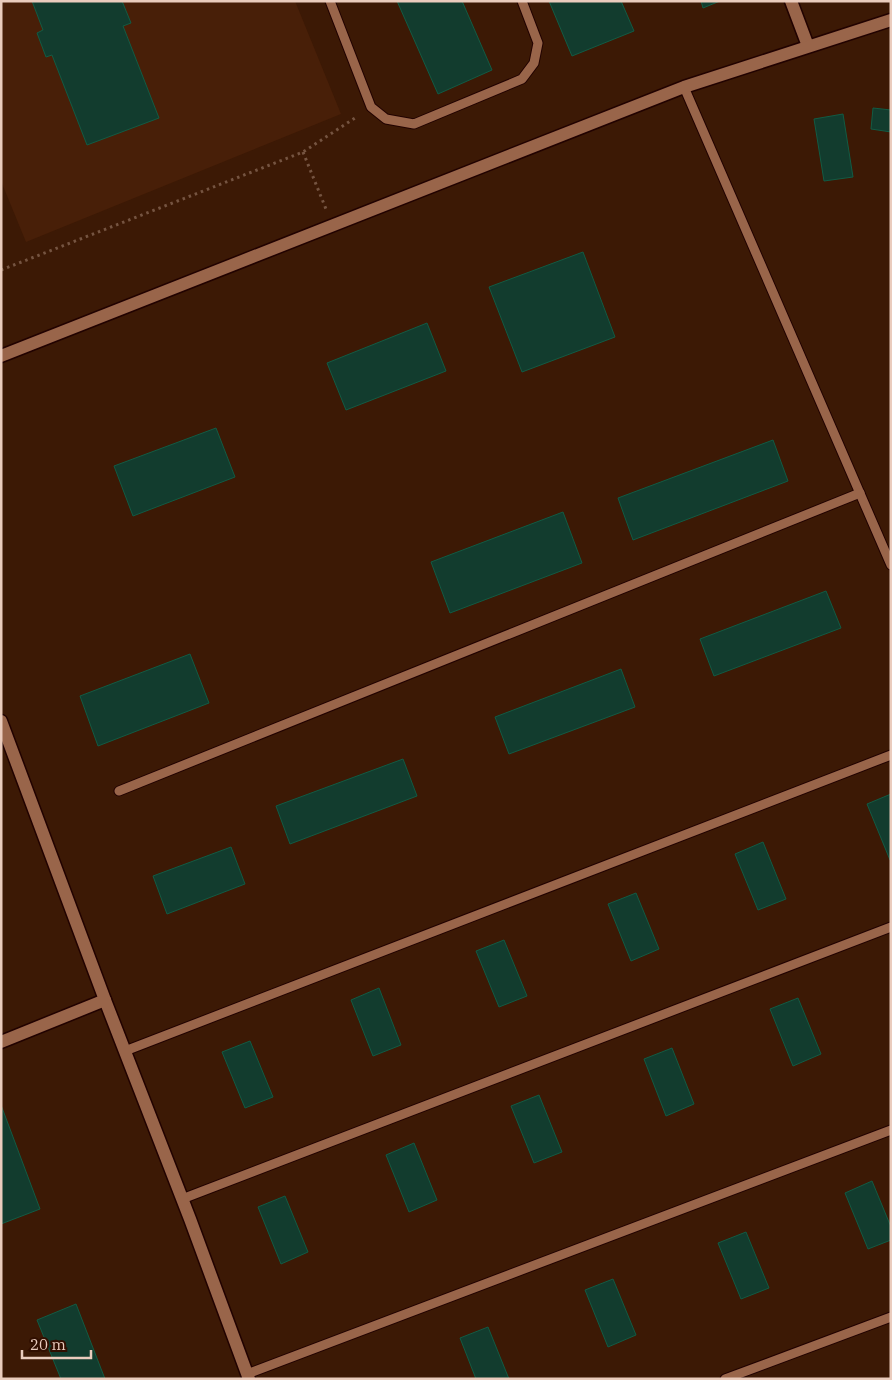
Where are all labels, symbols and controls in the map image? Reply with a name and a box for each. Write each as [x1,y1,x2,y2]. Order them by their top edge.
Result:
scale bar [22,1328,91,1360]
text: 20 m [30,1335,66,1354]

